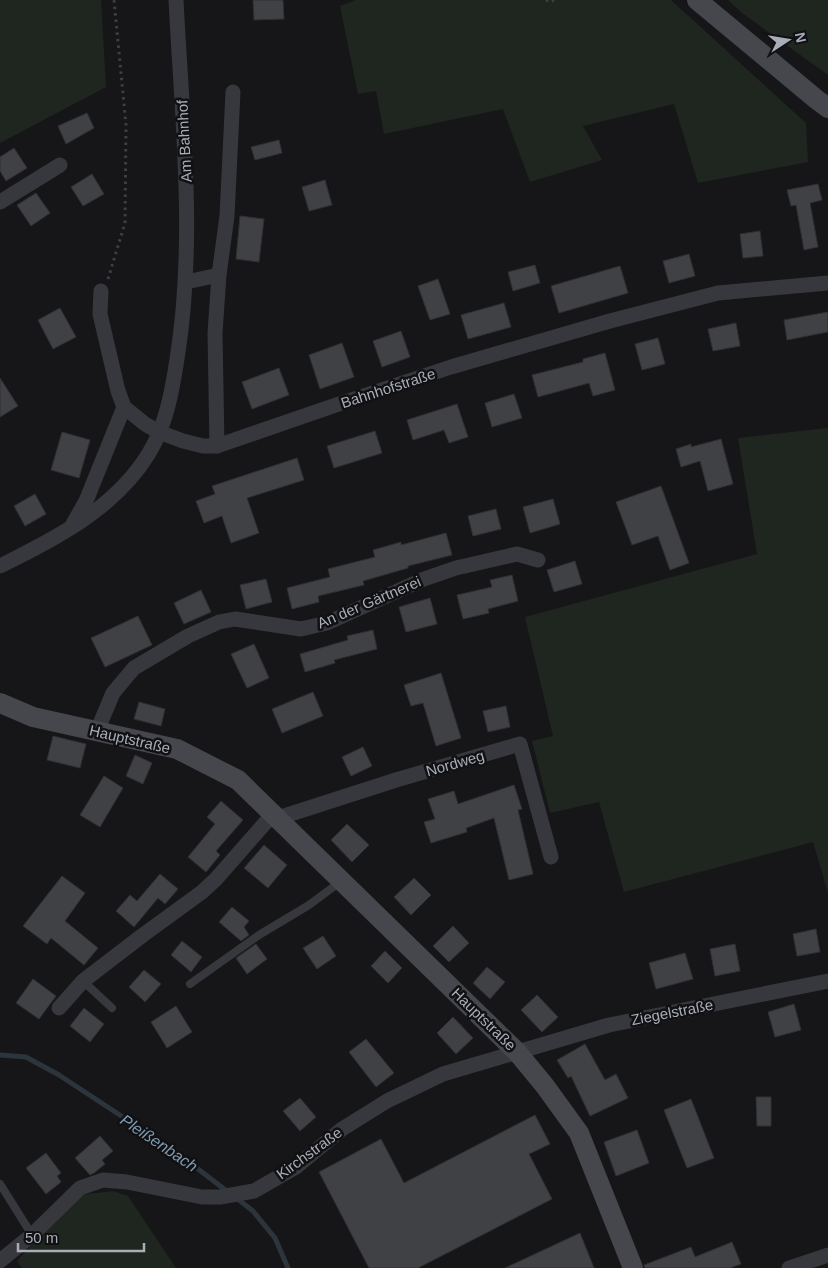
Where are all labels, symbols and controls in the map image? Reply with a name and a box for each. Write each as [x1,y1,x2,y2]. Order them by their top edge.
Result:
north arrow [763,15,813,65]
text: N [792,31,810,44]
street label: Am Bahnhof [173,99,195,183]
street label: Bahnhofstraße [339,365,437,411]
street label: An der Gärtnerei [315,573,423,631]
street label: Hauptstraße [88,721,172,757]
street label: Nordweg [424,747,486,779]
street label: Hauptstraße [448,984,520,1054]
street label: Ziegelstraße [629,996,715,1028]
water label: Pleißenbach [117,1111,201,1175]
street label: Kirchstraße [273,1124,345,1182]
scale bar [18,1220,144,1252]
text: 50 m [25,1229,58,1246]

